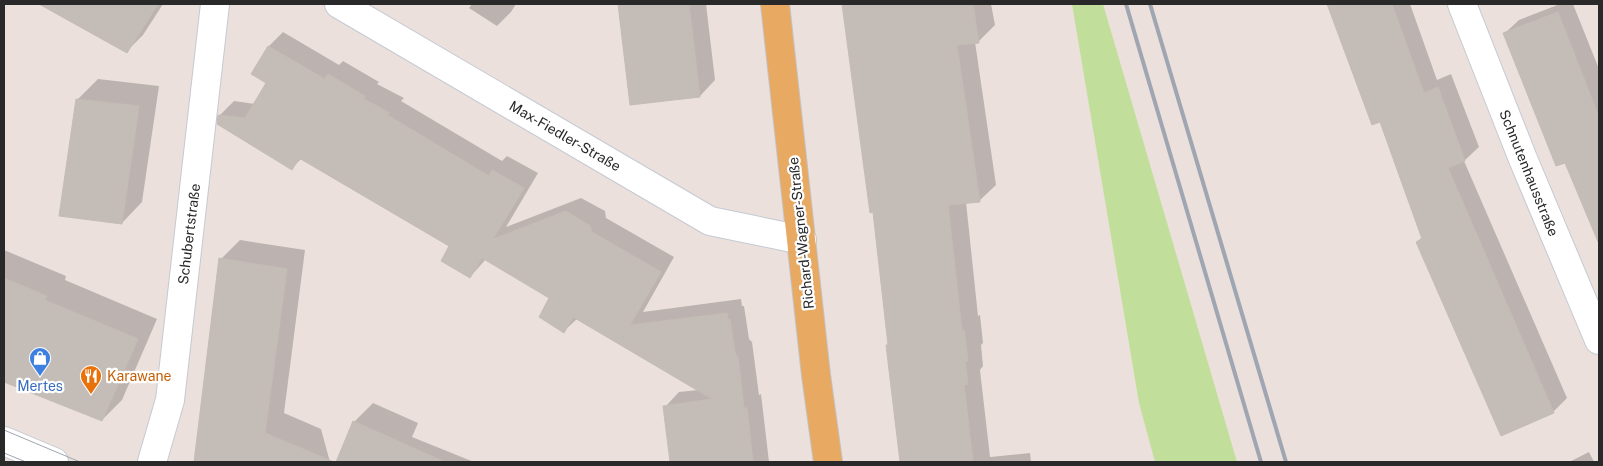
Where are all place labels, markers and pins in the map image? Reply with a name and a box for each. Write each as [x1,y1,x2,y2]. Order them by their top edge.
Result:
shop icon: Mertes [28,346,52,377]
restaurant icon: Karawane [79,364,103,395]
place label: Karawane [107,368,171,384]
place label: Mertes [17,378,63,394]

